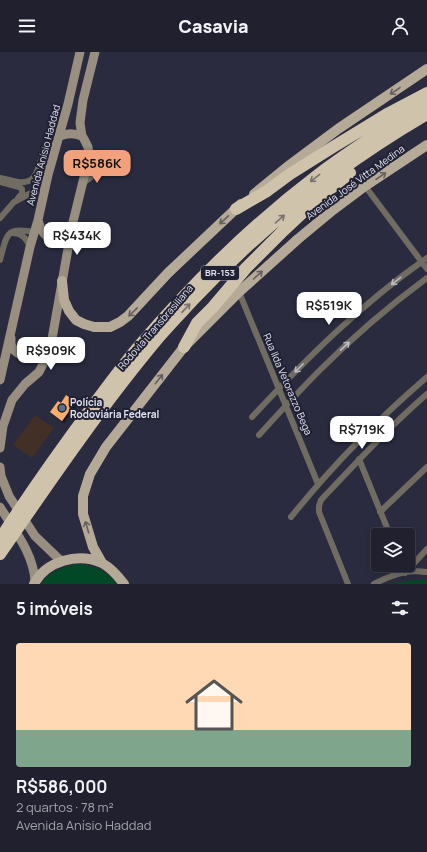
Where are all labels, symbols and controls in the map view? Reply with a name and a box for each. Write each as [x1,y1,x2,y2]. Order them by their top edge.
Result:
text: Casavia [179,14,248,38]
icon: menu [16,15,38,37]
icon: person [389,15,411,37]
one-way arrow [389,87,400,95]
street label: Avenida Anísio Haddad [23,103,63,207]
street label: Avenida José Vitta Medina [303,141,407,223]
pin: R$586K [64,150,130,184]
text: R$586K [73,154,121,172]
one-way arrow [375,172,386,180]
one-way arrow [309,173,320,182]
one-way arrow [275,214,285,223]
one-way arrow [219,215,229,225]
pin: R$434K [44,222,110,256]
text: R$434K [53,226,101,244]
road number: BR-153 [201,266,239,280]
one-way arrow [253,271,263,280]
one-way arrow [390,277,401,286]
street label: Rodovia Transbrasiliana [114,281,196,373]
pin: R$519K [296,292,362,326]
text: R$519K [306,296,352,314]
one-way arrow [181,303,191,313]
one-way arrow [128,307,138,317]
street label: Rua Ilda Vetorazzo Bega [260,331,316,437]
pin: R$909K [18,337,84,371]
text: R$909K [26,341,76,359]
one-way arrow [339,342,350,351]
one-way arrow [294,363,304,373]
one-way arrow [155,374,163,385]
place label: Polícia Rodoviária Federal [70,395,159,421]
marker: Polícia Rodoviária Federal [57,403,67,413]
pin: R$719K [329,416,395,450]
text: R$719K [339,420,385,438]
one-way arrow [83,521,90,534]
map controls [371,528,415,572]
button: layers [371,528,415,572]
text: 5 imóveis [16,597,93,620]
icon: filters [389,597,411,619]
icon: home [178,669,250,741]
text: R$586,000 [16,775,108,798]
text: 2 quartos · 78 m² [16,798,114,816]
text: Avenida Anísio Haddad [16,816,151,834]

